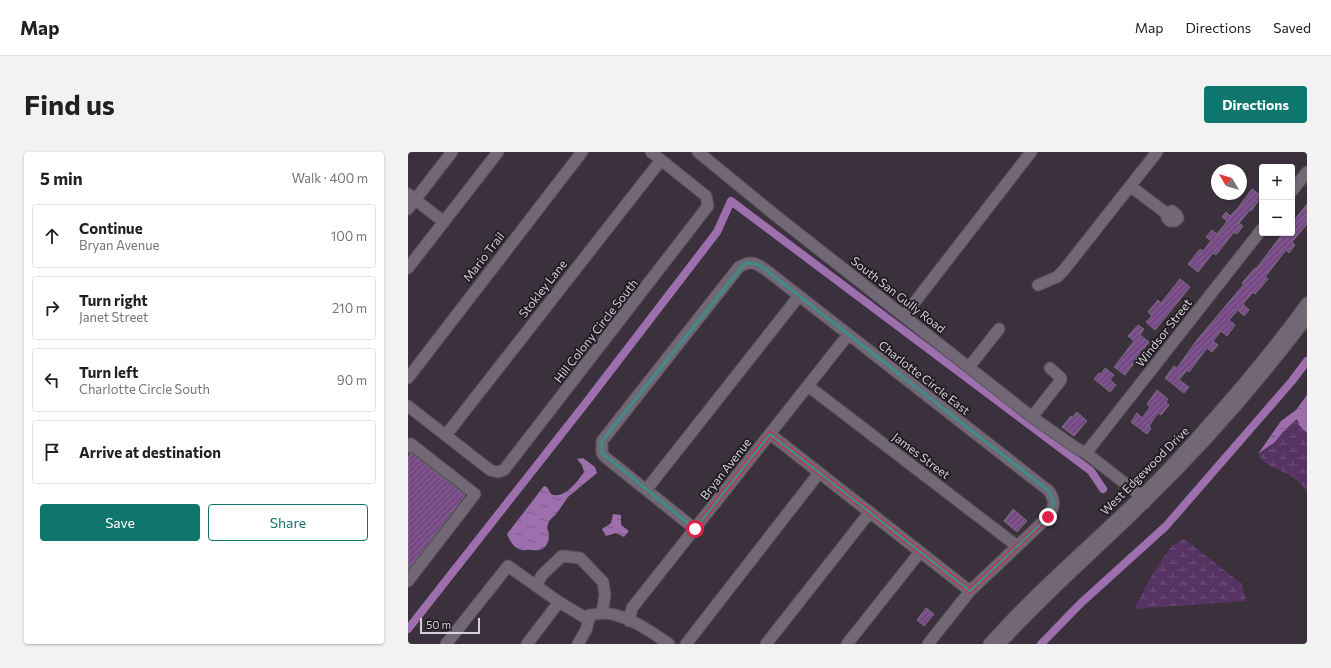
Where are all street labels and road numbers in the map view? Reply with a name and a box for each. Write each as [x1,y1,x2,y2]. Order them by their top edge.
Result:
street label: Mario Trail [460,229,507,284]
street label: South San Gully Road [849,253,949,335]
street label: Stokley Lane [515,257,569,320]
street label: Hill Colony Circle South [550,276,640,385]
street label: Windsor Street [1132,295,1194,369]
street label: Charlotte Circle East [876,337,973,417]
street label: West Edgewood Drive [1097,423,1191,517]
street label: James Street [890,429,953,482]
street label: Bryan Avenue [697,435,754,502]

